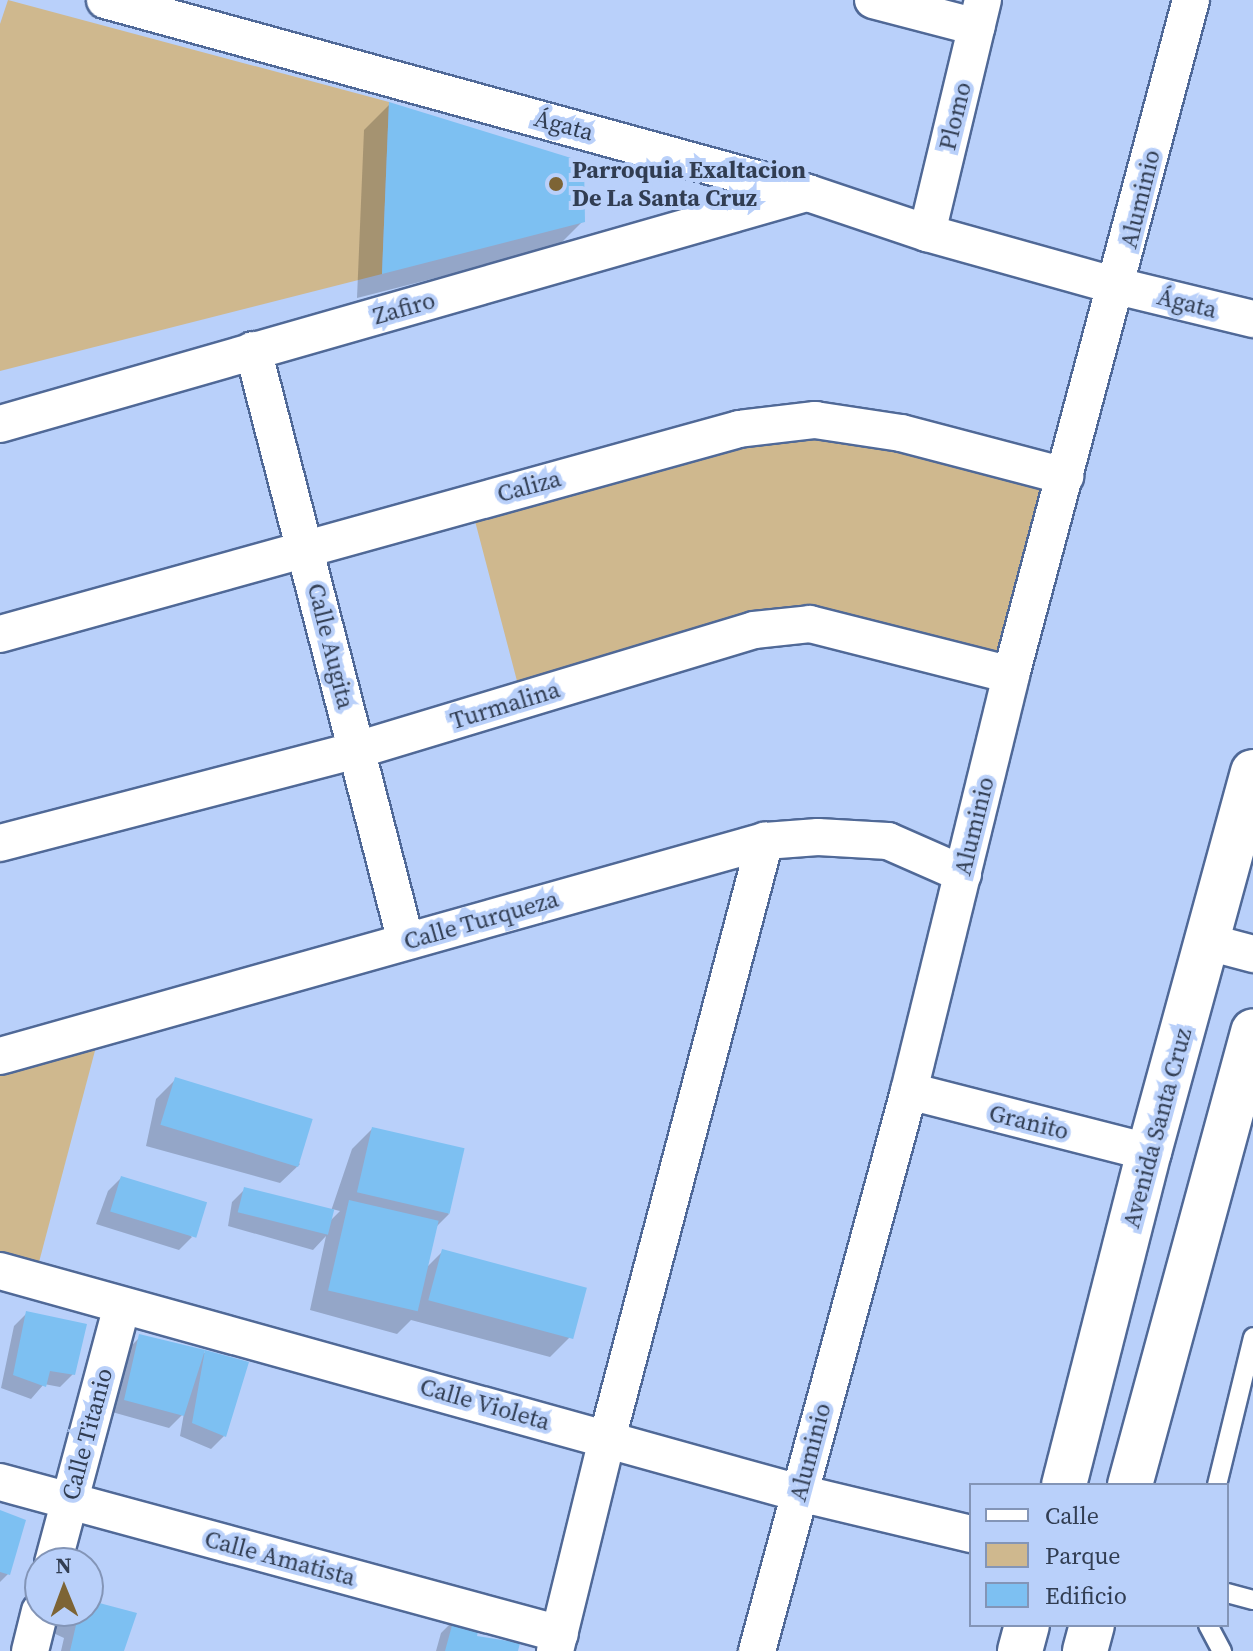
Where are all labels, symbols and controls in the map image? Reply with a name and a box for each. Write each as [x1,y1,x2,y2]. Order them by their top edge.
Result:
street label: Plomo [933,79,977,153]
street label: Ágata [531,103,597,147]
street label: Aluminio [1114,147,1166,251]
place label: Parroquia Exaltacion De La Santa Cruz [572,156,806,212]
marker: Parroquia Exaltacion De La Santa Cruz [547,175,565,193]
street label: Ágata [1154,282,1220,324]
street label: Zafiro [370,285,438,331]
street label: Caliza [494,464,564,508]
street label: Calle Augita [302,580,360,712]
street label: Turmalina [447,675,563,735]
street label: Aluminio [948,774,1000,878]
street label: Calle Turqueza [400,884,562,956]
street label: Avenida Santa Cruz [1116,1025,1198,1231]
street label: Granito [986,1098,1072,1146]
street label: Calle Titanio [56,1365,118,1503]
street label: Calle Violeta [416,1372,554,1436]
street label: Aluminio [783,1400,837,1504]
legend [969,1483,1229,1627]
text: Calle [1045,1499,1099,1532]
street label: Calle Amatista [202,1524,358,1592]
text: Parque [1045,1539,1121,1572]
north arrow [24,1547,104,1627]
text: N [55,1550,72,1580]
text: Edificio [1045,1579,1127,1612]

